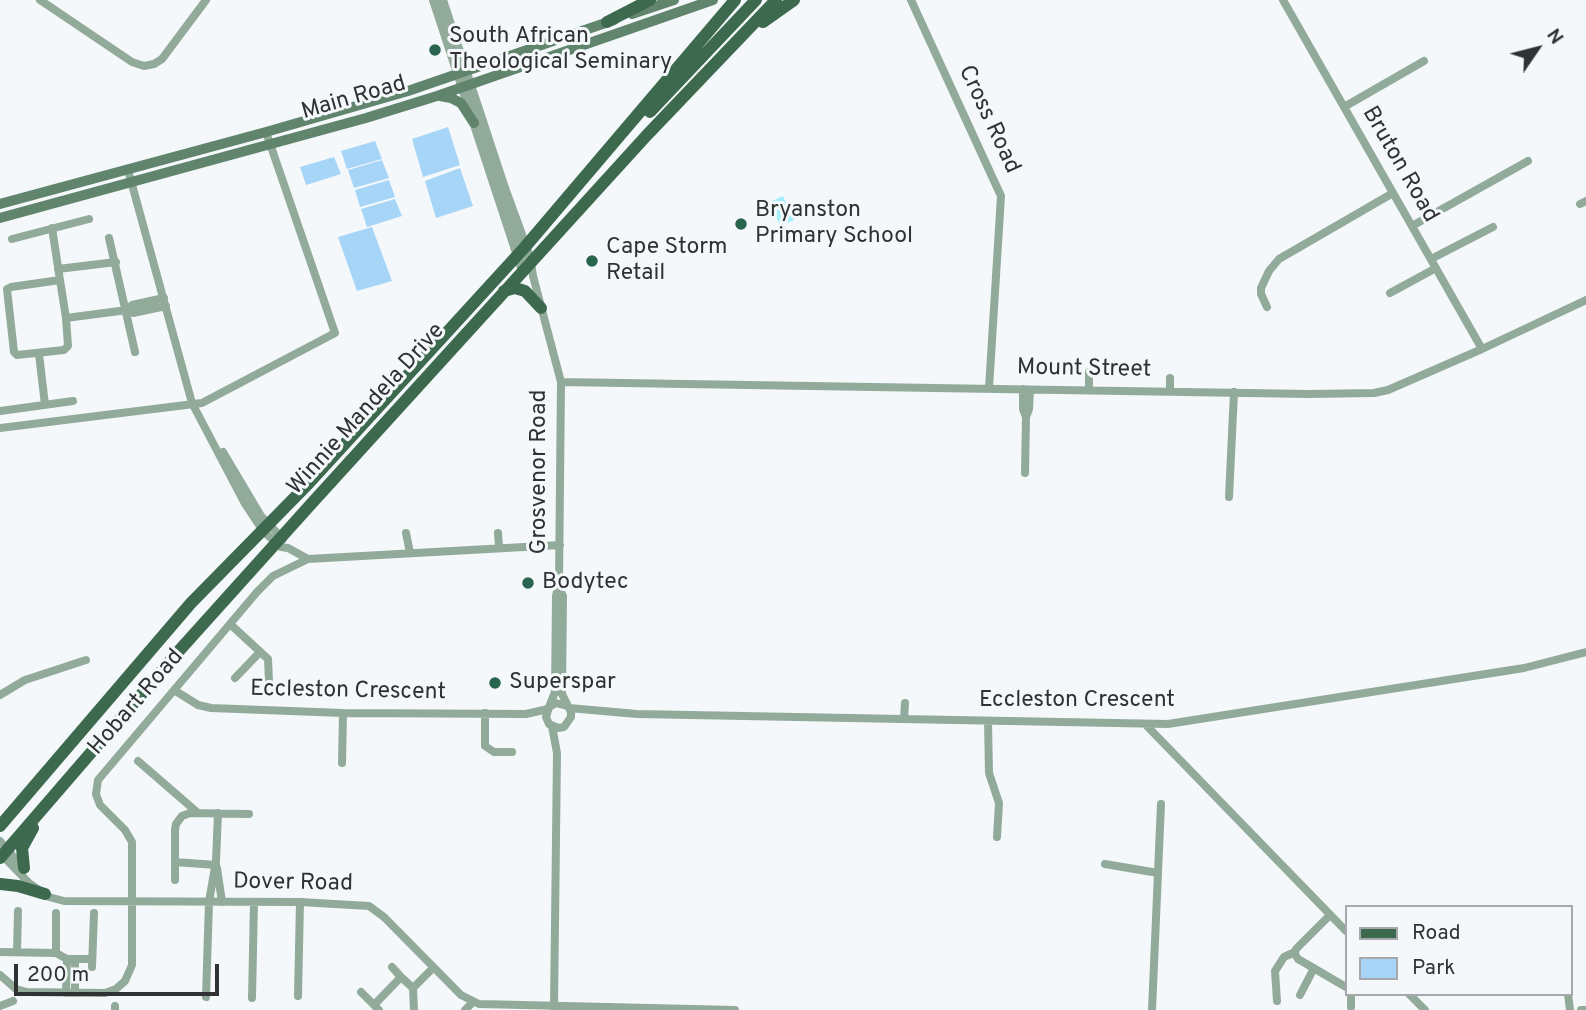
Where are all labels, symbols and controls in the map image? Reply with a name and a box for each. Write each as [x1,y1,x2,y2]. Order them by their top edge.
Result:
north arrow [1502,14,1572,84]
place label: South African Theological Seminary [449,23,672,77]
text: N [1540,24,1568,49]
marker: South African Theological Seminary [427,42,443,58]
street label: Cross Road [951,62,1025,178]
street label: Main Road [299,71,409,127]
street label: Bruton Road [1355,102,1443,228]
place label: Bryanston Primary School [755,197,913,251]
marker: Bryanston Primary School [733,216,749,232]
place label: Cape Storm Retail [606,234,727,288]
marker: Cape Storm Retail [584,253,600,269]
street label: Winnie Mandela Drive [283,318,451,502]
street label: Mount Street [1017,355,1151,385]
street label: Grosvenor Road [526,389,554,555]
place label: Bodytec [542,569,629,597]
marker: Bodytec [520,575,536,591]
street label: Hobart Road [84,644,190,762]
place label: Superspar [509,669,616,697]
marker: Superspar [487,675,503,691]
street label: Eccleston Crescent [250,676,446,708]
street label: Eccleston Crescent [979,687,1175,715]
street label: Dover Road [233,869,353,899]
legend [1344,905,1572,996]
text: Road [1412,920,1461,947]
scale bar [18,950,222,994]
text: Park [1412,955,1455,982]
text: 200 m [27,962,89,989]

